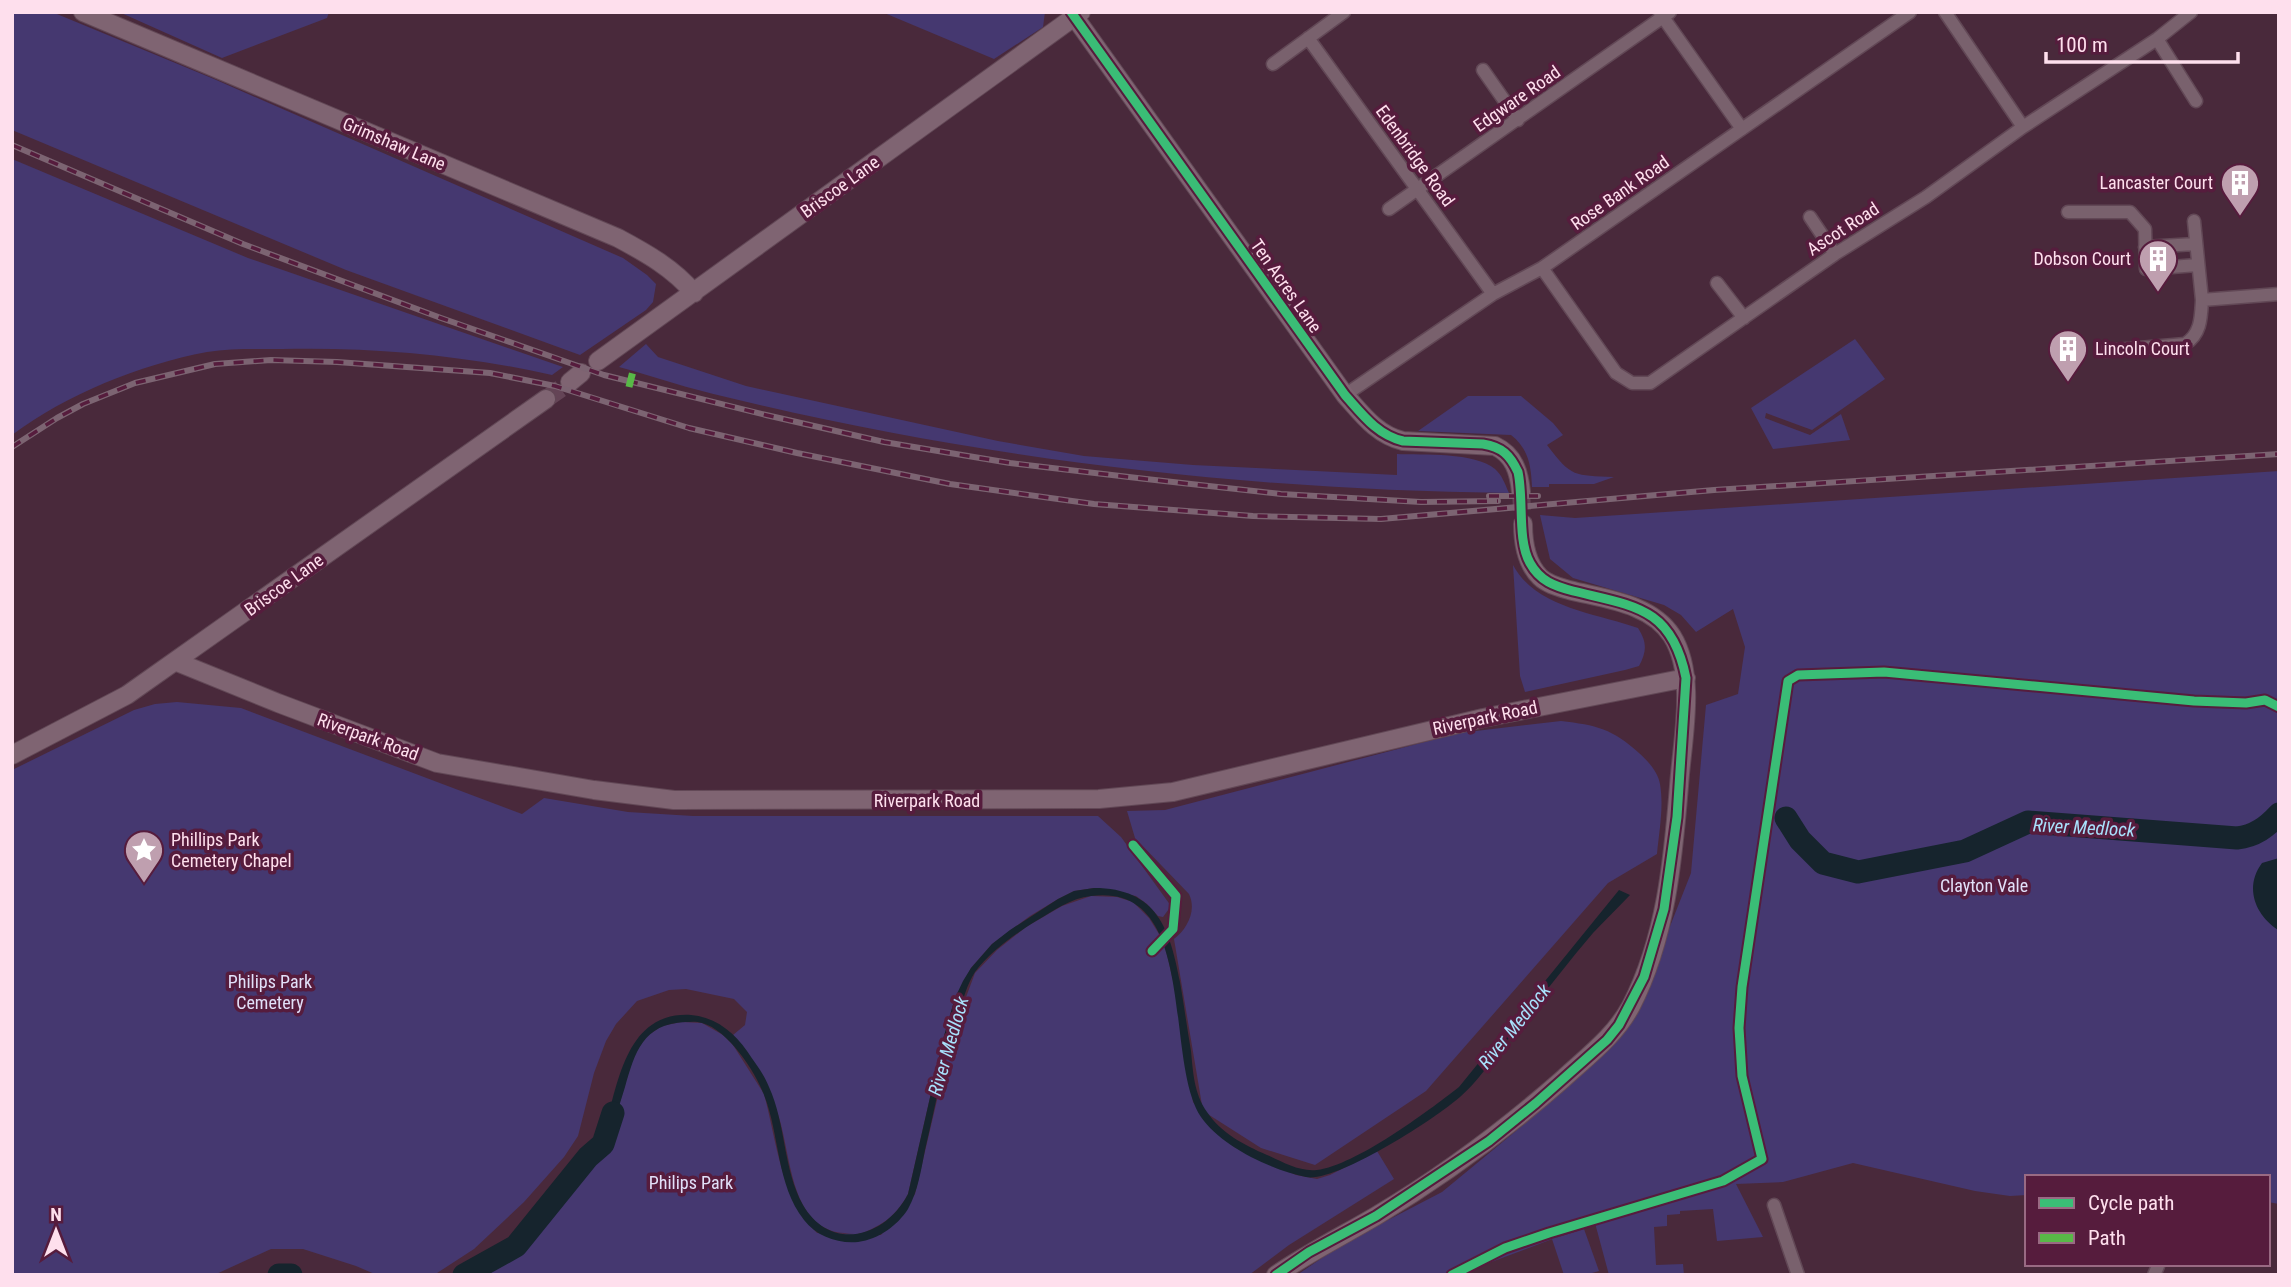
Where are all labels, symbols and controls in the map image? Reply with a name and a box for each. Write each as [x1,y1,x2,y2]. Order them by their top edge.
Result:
scale bar [2046,21,2238,65]
text: 100 m [2056,33,2108,57]
street label: Edgware Road [1469,61,1564,136]
street label: Edenbridge Road [1372,101,1459,210]
street label: Grimshaw Lane [340,112,449,175]
street label: Briscoe Lane [796,151,883,222]
street label: Rose Bank Road [1567,151,1673,234]
building icon: Lancaster Court [2219,162,2261,217]
place label: Lancaster Court [2099,172,2213,193]
street label: Ascot Road [1803,198,1883,260]
street label: Ten Acres Lane [1247,235,1326,336]
building icon: Dobson Court [2137,238,2179,293]
place label: Dobson Court [2034,248,2131,269]
building icon: Lincoln Court [2047,328,2089,383]
place label: Lincoln Court [2095,338,2190,359]
street label: Briscoe Lane [240,549,327,620]
street label: Riverpark Road [1431,696,1539,739]
street label: Riverpark Road [315,708,422,765]
street label: Riverpark Road [874,790,980,811]
water label: River Medlock [2032,813,2136,842]
place icon: Phillips Park Cemetery Chapel [123,829,165,884]
place label: Phillips Park Cemetery Chapel [171,829,292,871]
park label: Clayton Vale [1940,875,2028,896]
park label: Philips Park Cemetery [228,971,312,1013]
water label: River Medlock [1473,979,1556,1073]
water label: River Medlock [923,993,974,1099]
park label: Philips Park [649,1172,733,1193]
legend [2025,1175,2270,1266]
text: Cycle path [2088,1191,2174,1215]
north arrow [21,1196,91,1266]
text: N [50,1203,62,1226]
text: Path [2088,1226,2126,1250]

